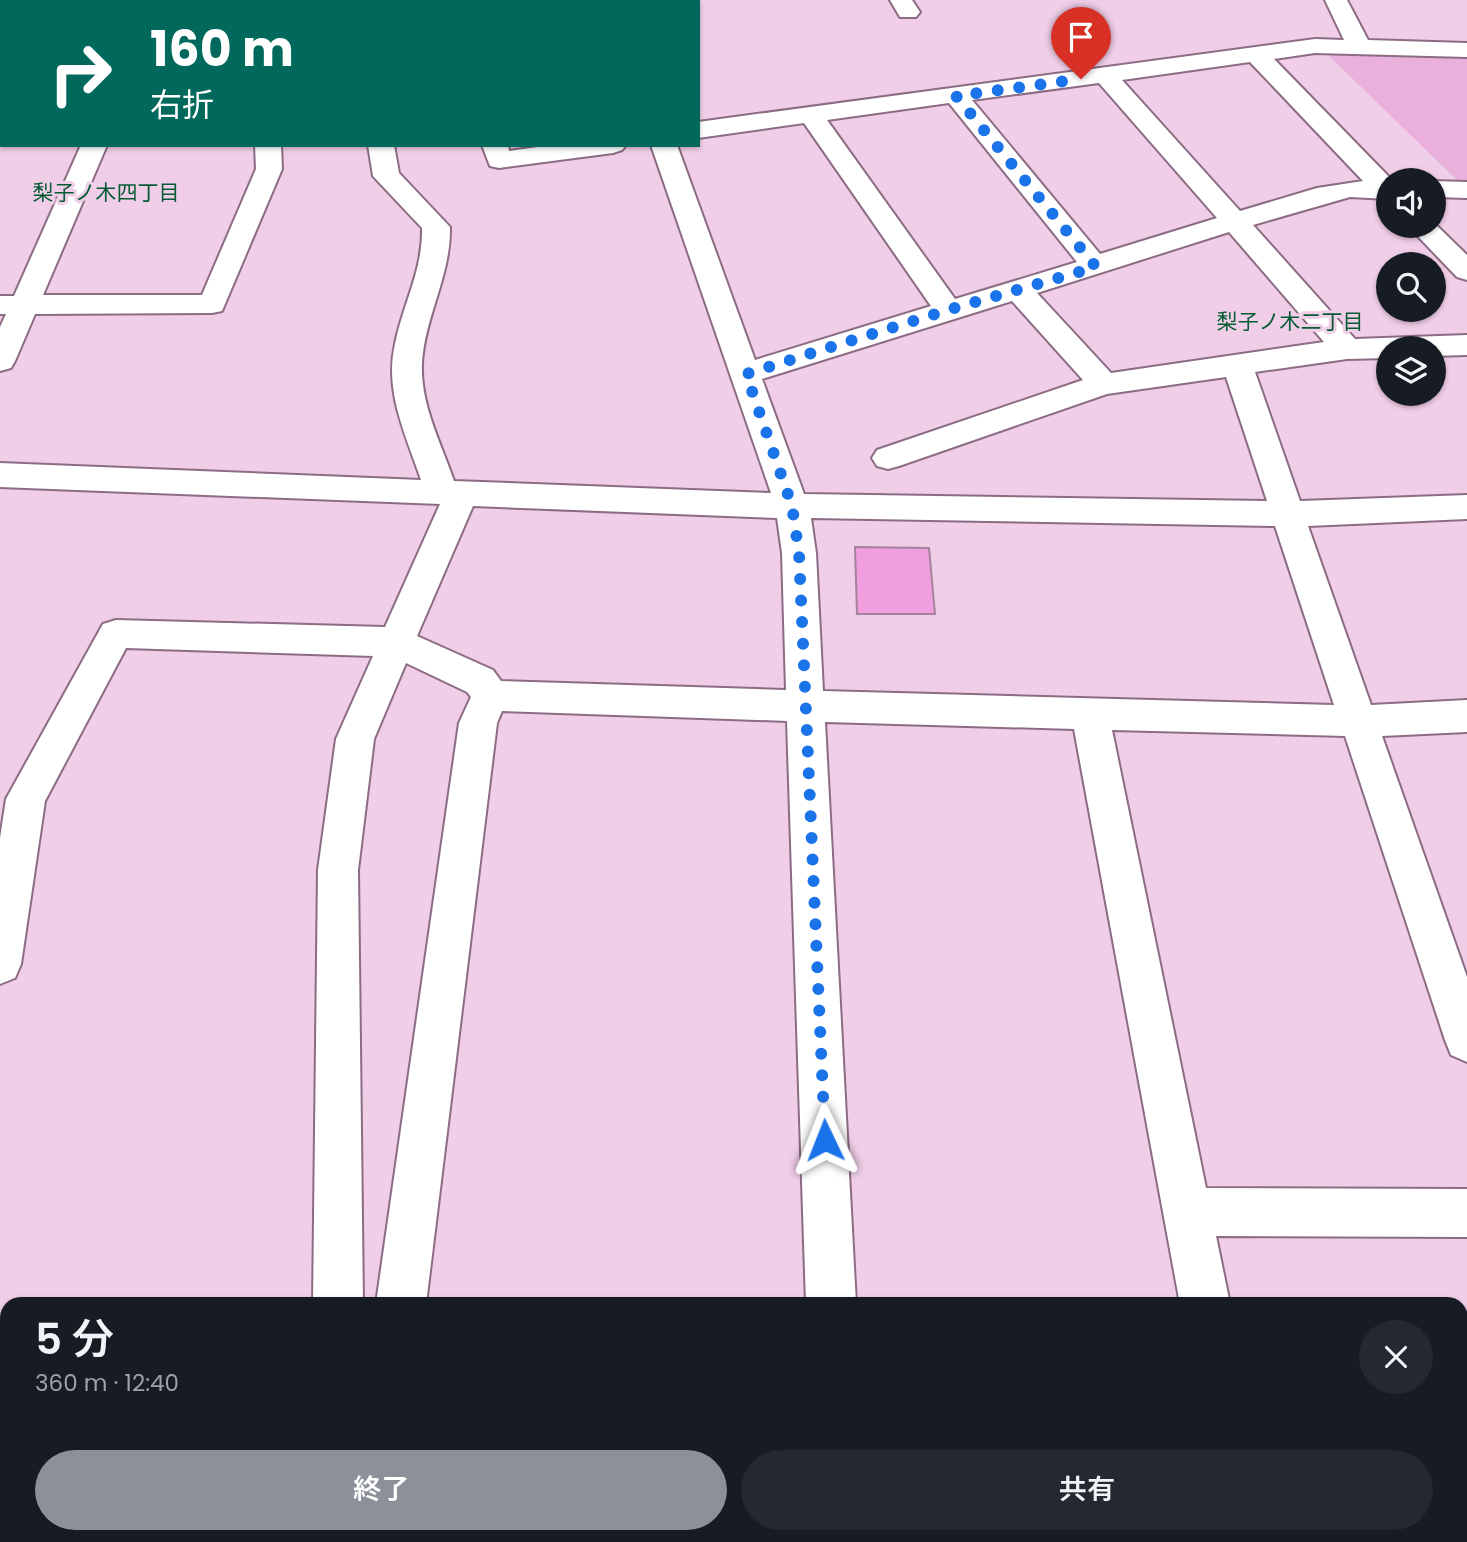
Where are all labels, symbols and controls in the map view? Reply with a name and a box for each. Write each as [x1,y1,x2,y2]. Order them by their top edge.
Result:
pin [1051,7,1111,79]
text: 160 m [150,15,294,83]
icon: arrive [1062,18,1100,56]
icon: right [35,28,126,119]
text: 右折 [150,82,214,127]
map controls [1376,168,1446,406]
button: sound [1376,168,1446,238]
district label: 梨子ノ木四丁目 [33,178,180,207]
button: search [1376,252,1446,322]
district label: 梨子ノ木二丁目 [1217,307,1364,336]
button: layers [1376,336,1446,406]
position arrow [788,1103,862,1177]
text: 5 分 [35,1310,114,1369]
button: close [1359,1320,1433,1394]
text: 360 m · 12:40 [35,1367,179,1399]
button: 終了 [35,1450,727,1530]
button: 共有 [741,1450,1433,1530]

